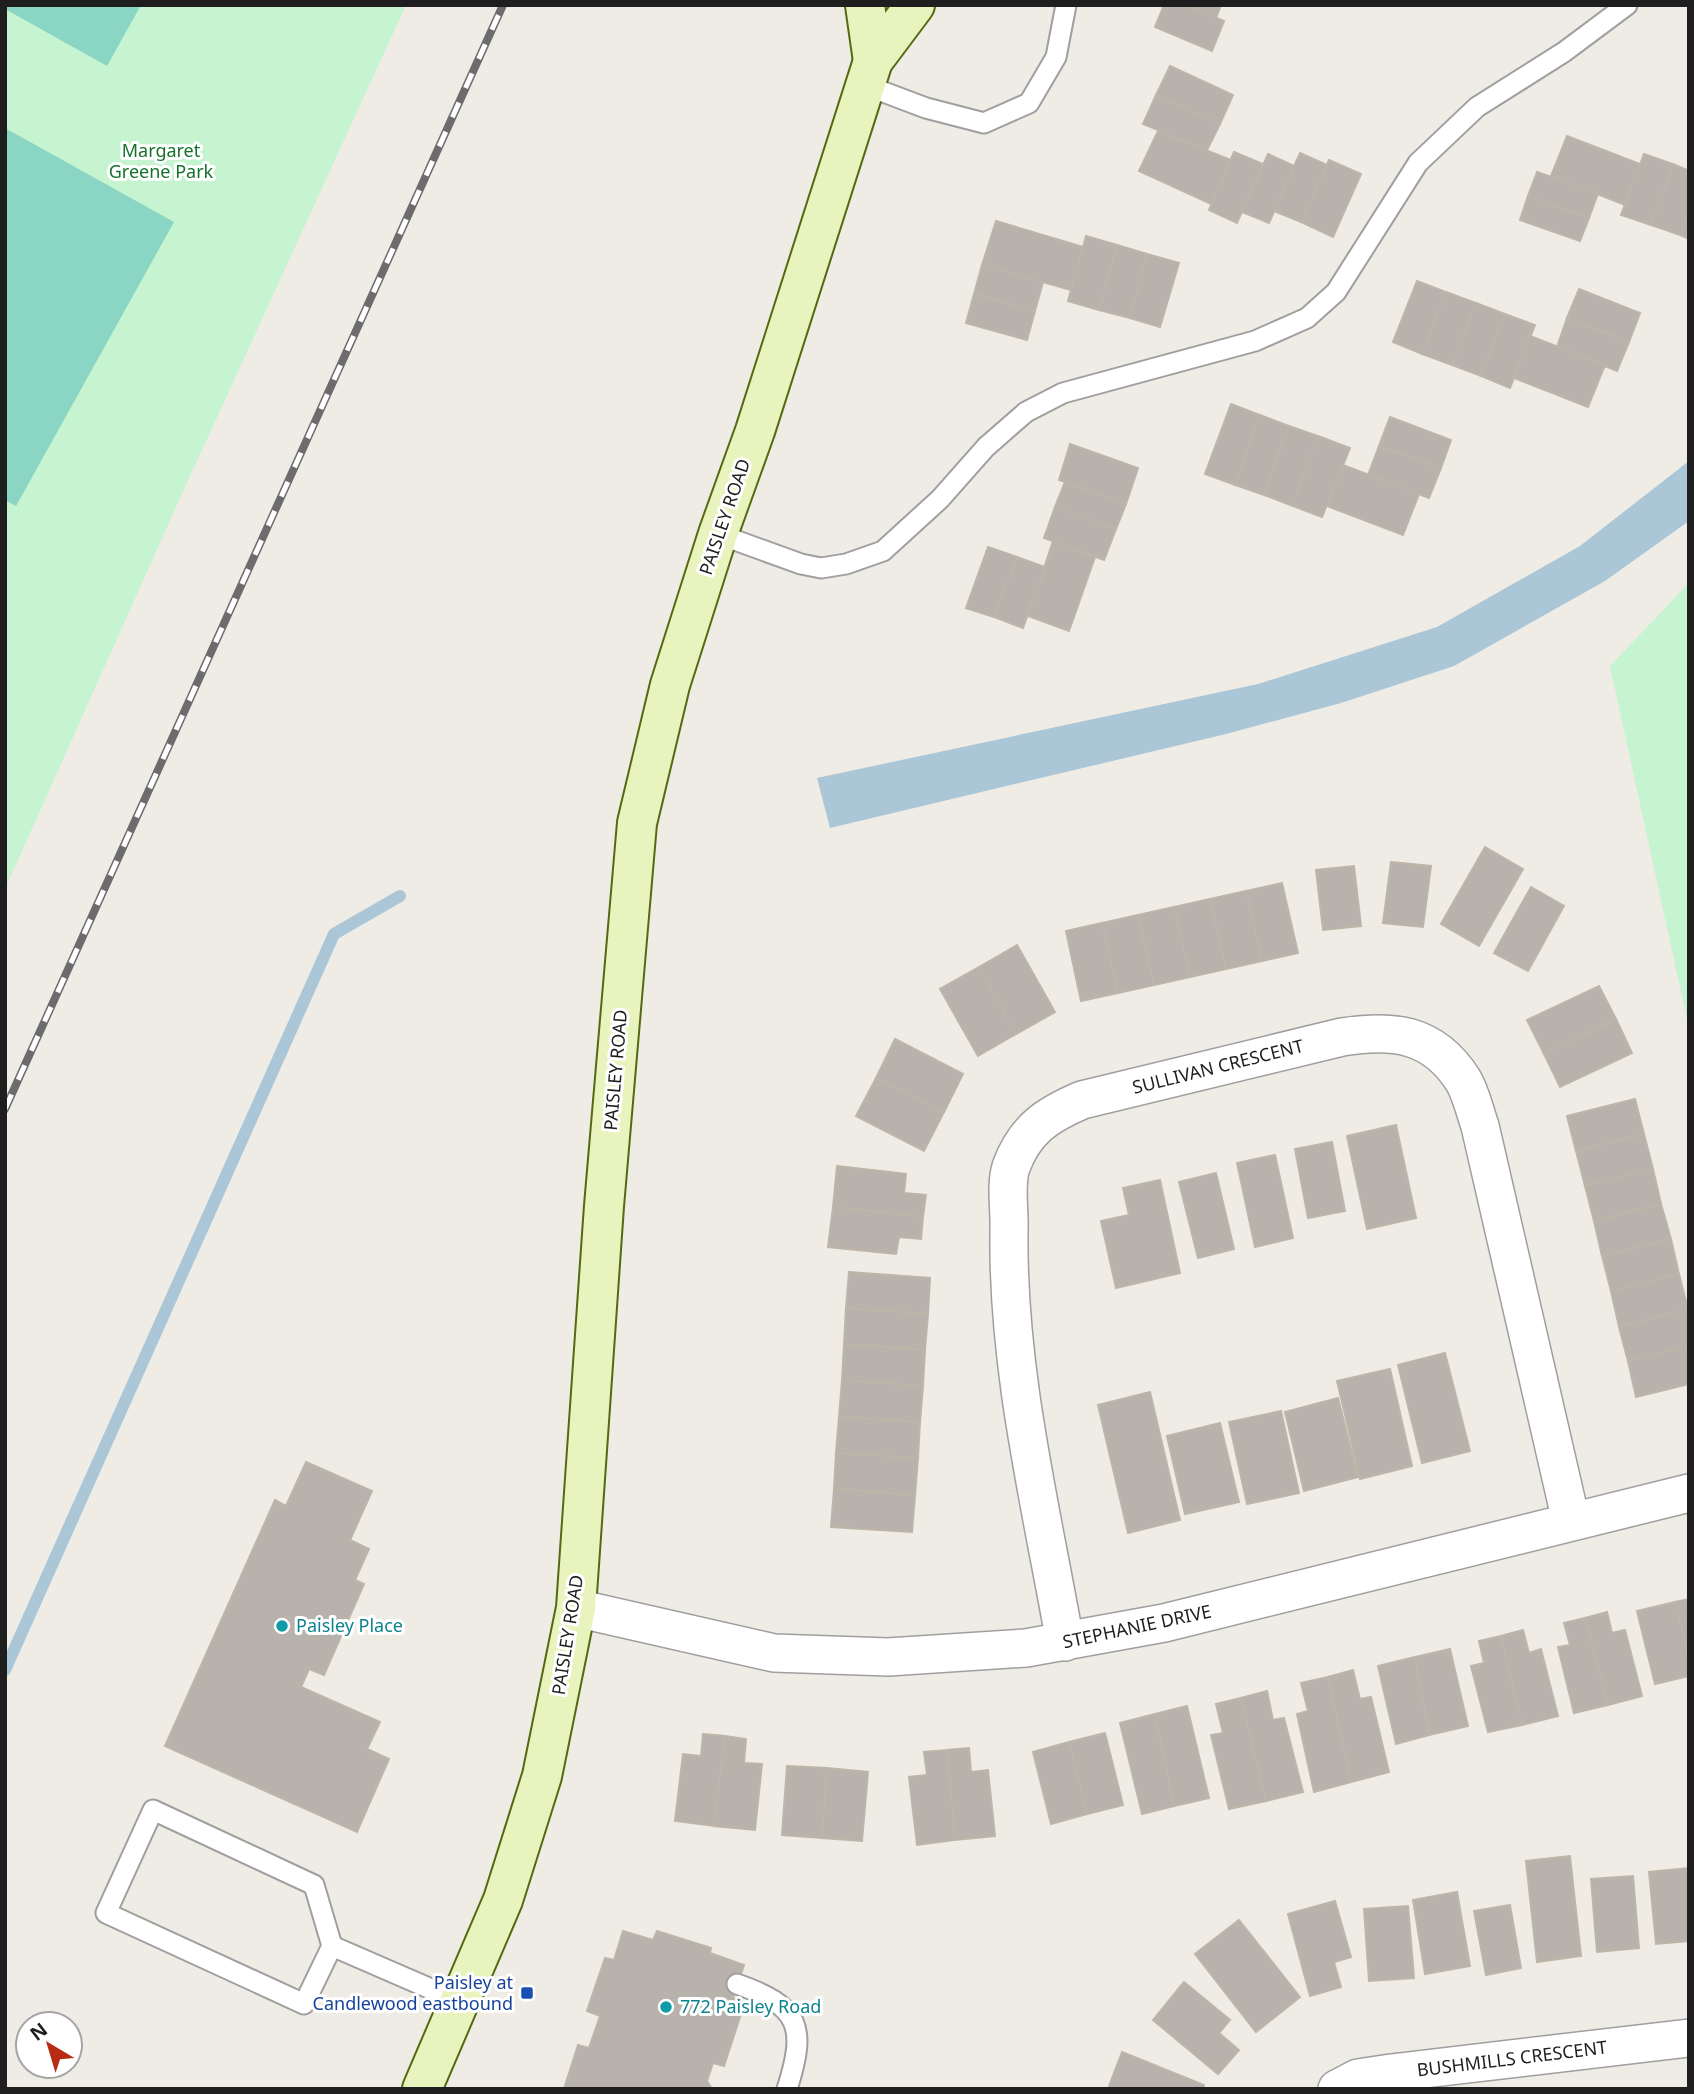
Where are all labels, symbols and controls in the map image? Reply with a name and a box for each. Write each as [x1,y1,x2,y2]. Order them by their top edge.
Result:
park label: Margaret Greene Park [109,138,214,183]
street label: PAISLEY ROAD [693,455,755,578]
street label: PAISLEY ROAD [598,1008,632,1131]
street label: SULLIVAN CRESCENT [1130,1033,1306,1099]
street label: PAISLEY ROAD [546,1573,588,1697]
street label: STEPHANIE DRIVE [1060,1599,1213,1653]
place label: Paisley Place [296,1613,403,1637]
marker: Paisley Place [274,1618,290,1634]
place label: Paisley at Candlewood eastbound [313,1970,513,2015]
marker: Paisley at Candlewood eastbound [519,1985,535,2001]
place label: 772 Paisley Road [680,1994,821,2018]
marker: 772 Paisley Road [658,1999,674,2015]
north arrow [14,2010,84,2080]
text: N [24,2017,53,2047]
street label: BUSHMILLS CRESCENT [1415,2034,1608,2082]

